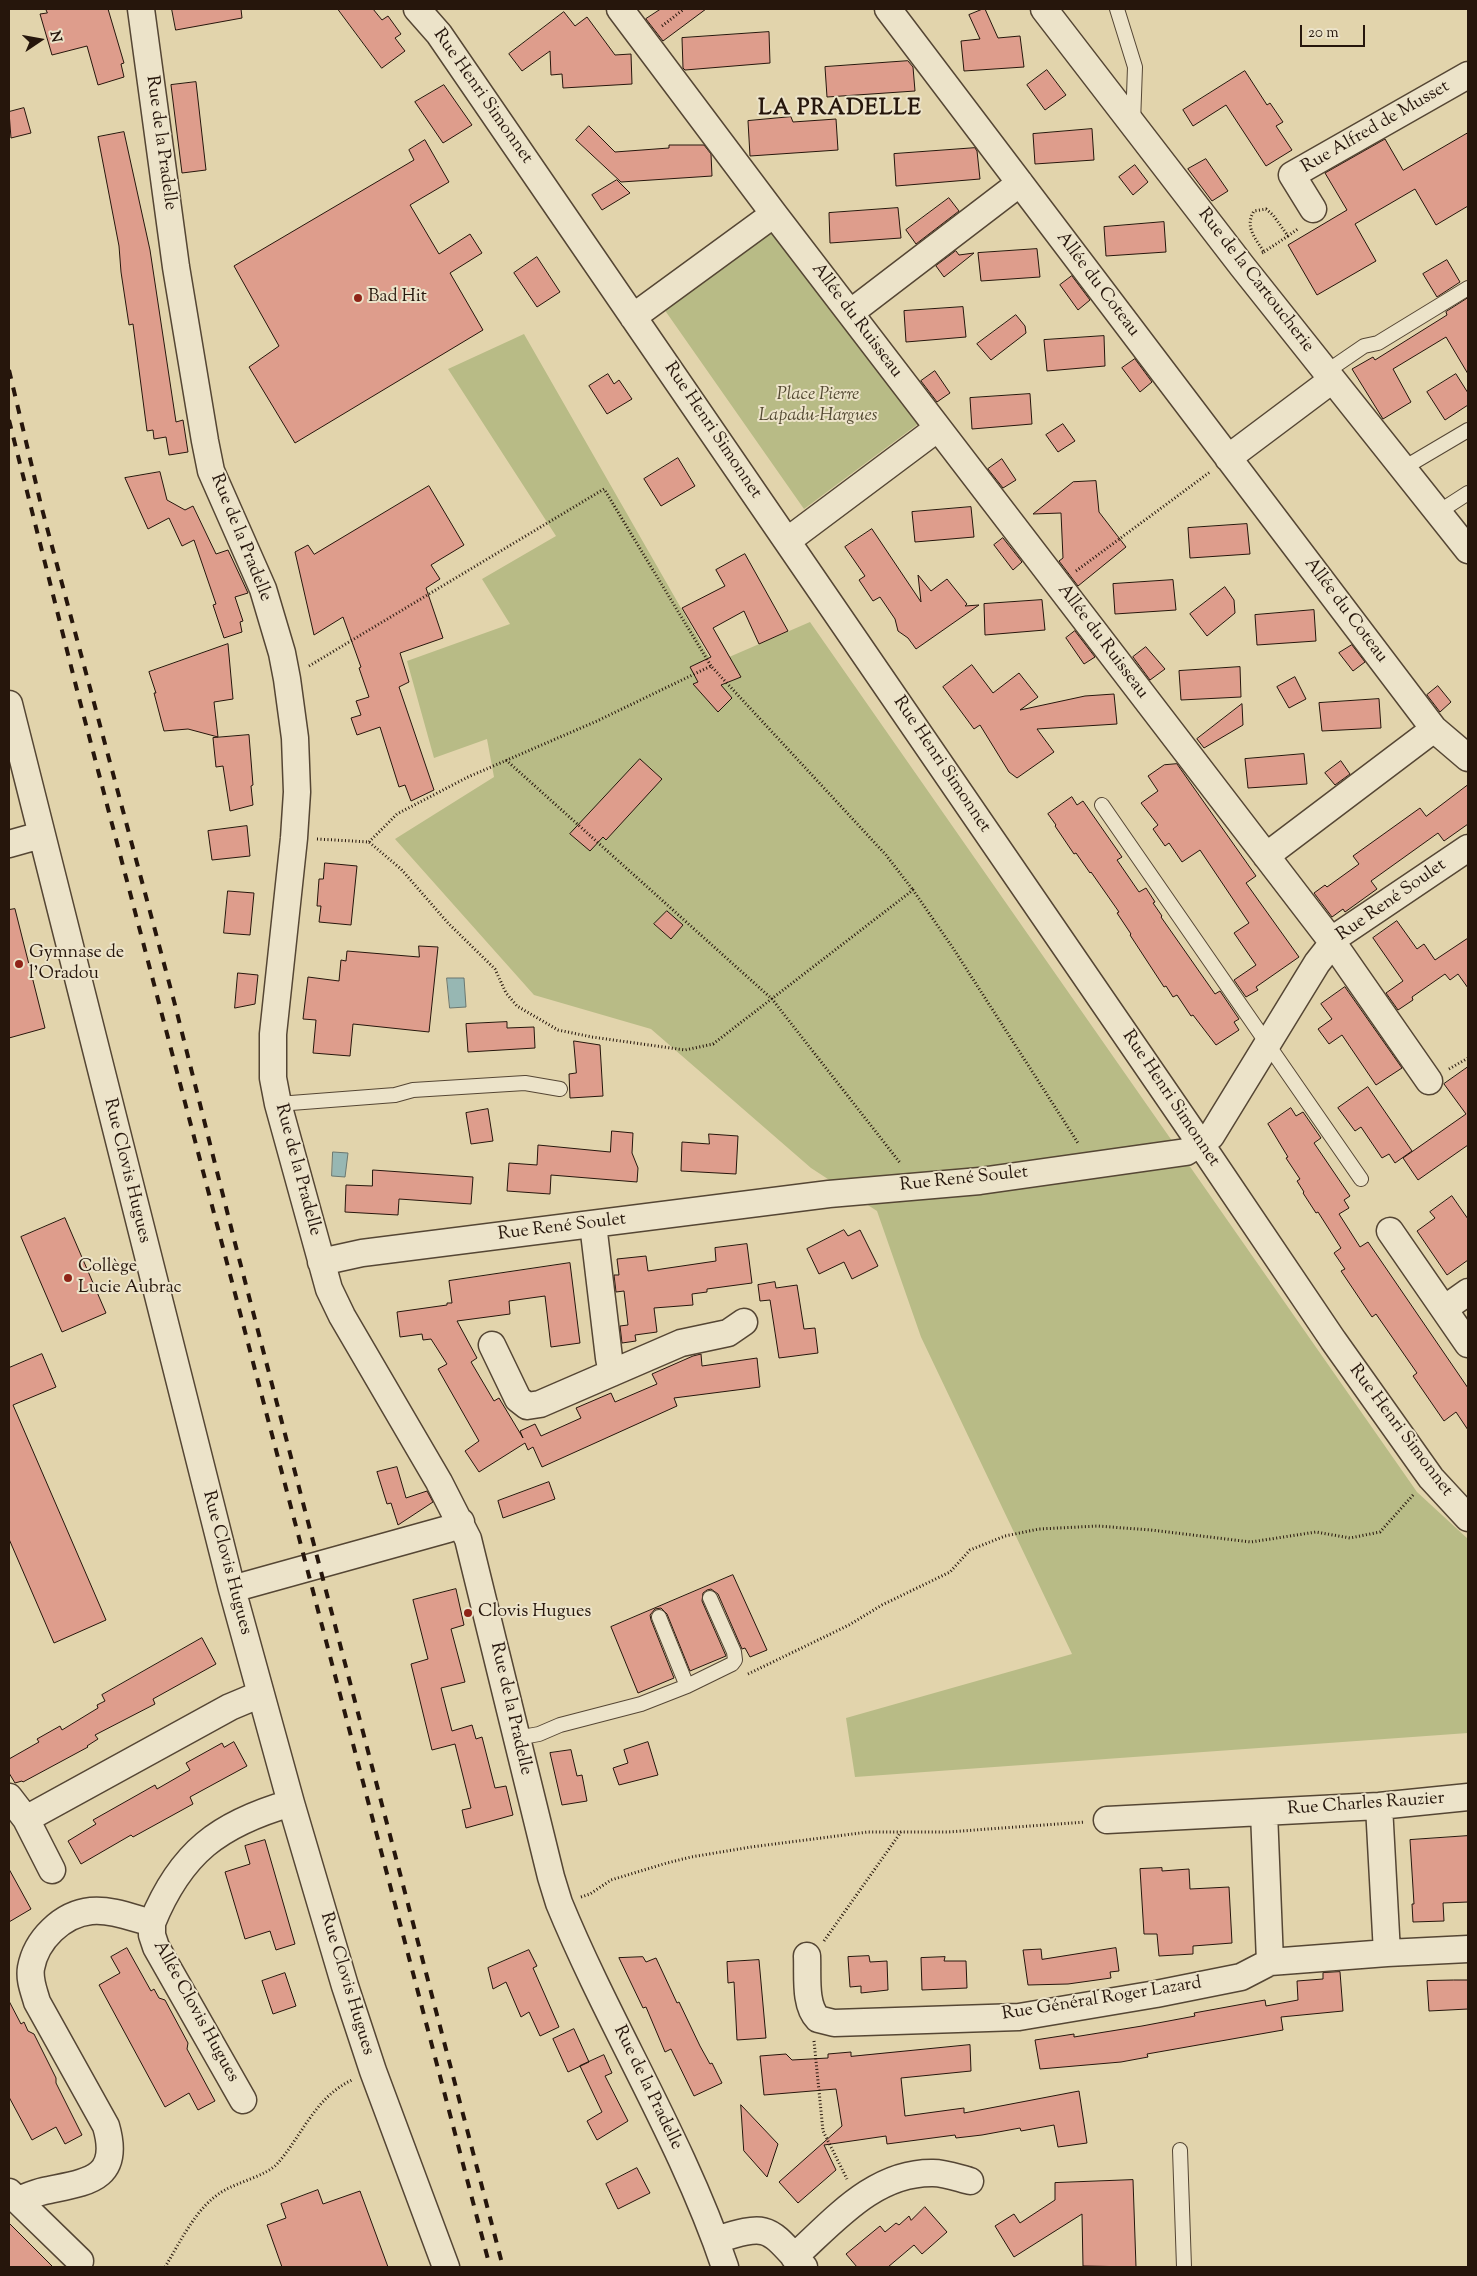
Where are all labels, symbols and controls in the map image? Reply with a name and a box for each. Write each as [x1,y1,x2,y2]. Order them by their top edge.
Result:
north arrow [15,15,65,65]
scale bar [1302,15,1367,47]
text: 20 m [1308,23,1339,44]
street label: Rue Henri Simonnet [427,25,537,169]
text: N [44,29,66,44]
street label: Rue de la Pradelle [140,74,180,212]
street label: Rue Alfred de Musset [1298,77,1454,179]
district label: LA PRADELLE [757,97,923,123]
street label: Rue de la Cartoucherie [1192,205,1318,357]
street label: Allée du Coteau [1050,228,1144,342]
street label: Allée du Ruisseau [806,259,906,383]
place label: Bad Hit [368,287,427,309]
marker: Bad Hit [352,292,364,304]
street label: Rue Henri Simonnet [658,359,766,503]
park label: Place Pierre Lapadu-Hargues [758,385,878,428]
street label: Rue de la Pradelle [205,471,275,605]
street label: Allée du Coteau [1298,554,1392,668]
street label: Allée du Ruisseau [1052,580,1152,704]
street label: Rue Henri Simonnet [887,693,995,837]
street label: Rue René Soulet [1333,855,1451,947]
place label: Gymnase de l'Oradou [29,943,124,986]
marker: Gymnase de l'Oradou [13,958,25,970]
street label: Rue Henri Simonnet [1116,1027,1224,1171]
street label: Rue Clovis Hugues [98,1096,154,1246]
street label: Rue de la Pradelle [269,1102,325,1238]
street label: Rue René Soulet [899,1163,1029,1197]
street label: Rue René Soulet [497,1209,627,1247]
place label: Collège Lucie Aubrac [78,1257,182,1300]
marker: Collège Lucie Aubrac [62,1272,74,1284]
street label: Rue Henri Simonnet [1343,1361,1457,1501]
street label: Rue Clovis Hugues [196,1489,256,1637]
place label: Clovis Hugues [478,1602,591,1624]
marker: Clovis Hugues [462,1607,474,1619]
street label: Rue de la Pradelle [484,1641,536,1777]
street label: Rue Charles Rauzier [1287,1789,1445,1821]
street label: Rue Clovis Hugues [314,1910,378,2058]
street label: Allée Clovis Hugues [147,1937,243,2087]
street label: Rue Général Roger Lazard [1001,1974,1203,2026]
street label: Rue de la Pradelle [608,2022,686,2154]

